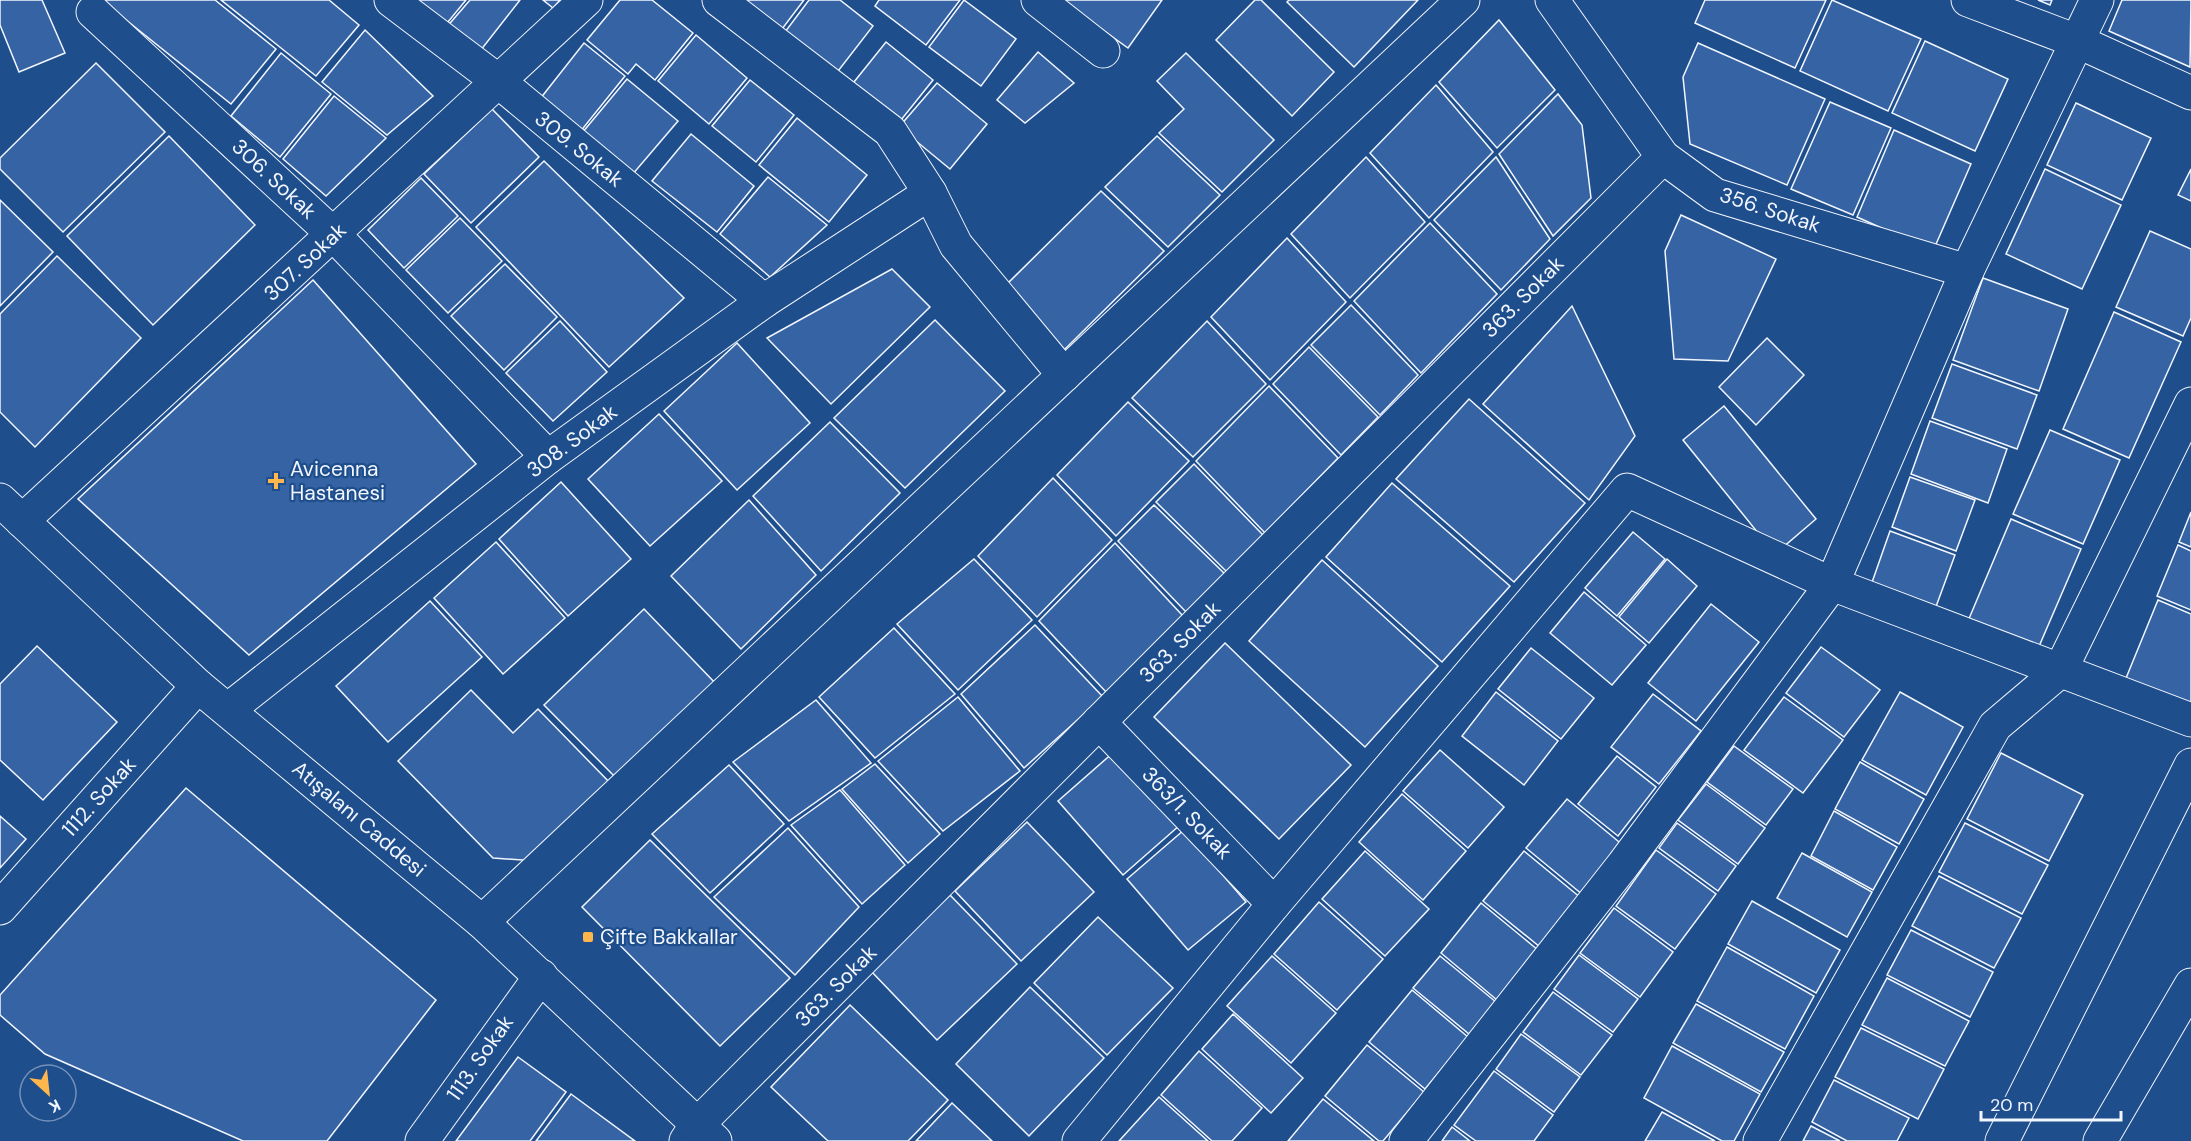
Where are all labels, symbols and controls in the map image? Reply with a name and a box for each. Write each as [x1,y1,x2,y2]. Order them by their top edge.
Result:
street label: 309. Sokak [529,105,629,194]
street label: 306. Sokak [226,133,323,226]
street label: 356. Sokak [1716,181,1824,240]
street label: 307. Sokak [258,216,353,307]
street label: 363. Sokak [1476,250,1570,344]
street label: 308. Sokak [521,398,623,484]
place label: Avicenna Hastanesi [290,455,385,507]
marker: Avicenna Hastanesi [267,472,285,490]
street label: 363. Sokak [1133,595,1227,689]
street label: 1112. Sokak [56,751,143,843]
street label: Atışalanı Caddesi [286,755,432,883]
street label: 363/1. Sokak [1136,761,1239,866]
place label: Çifte Bakkallar [600,923,738,951]
marker: Çifte Bakkallar [581,930,595,944]
street label: 363. Sokak [789,939,883,1033]
street label: 1113. Sokak [440,1009,520,1107]
north arrow [18,1063,78,1123]
scale bar [1981,1084,2120,1122]
text: 20 m [1990,1093,2033,1117]
text: K [45,1094,64,1118]

